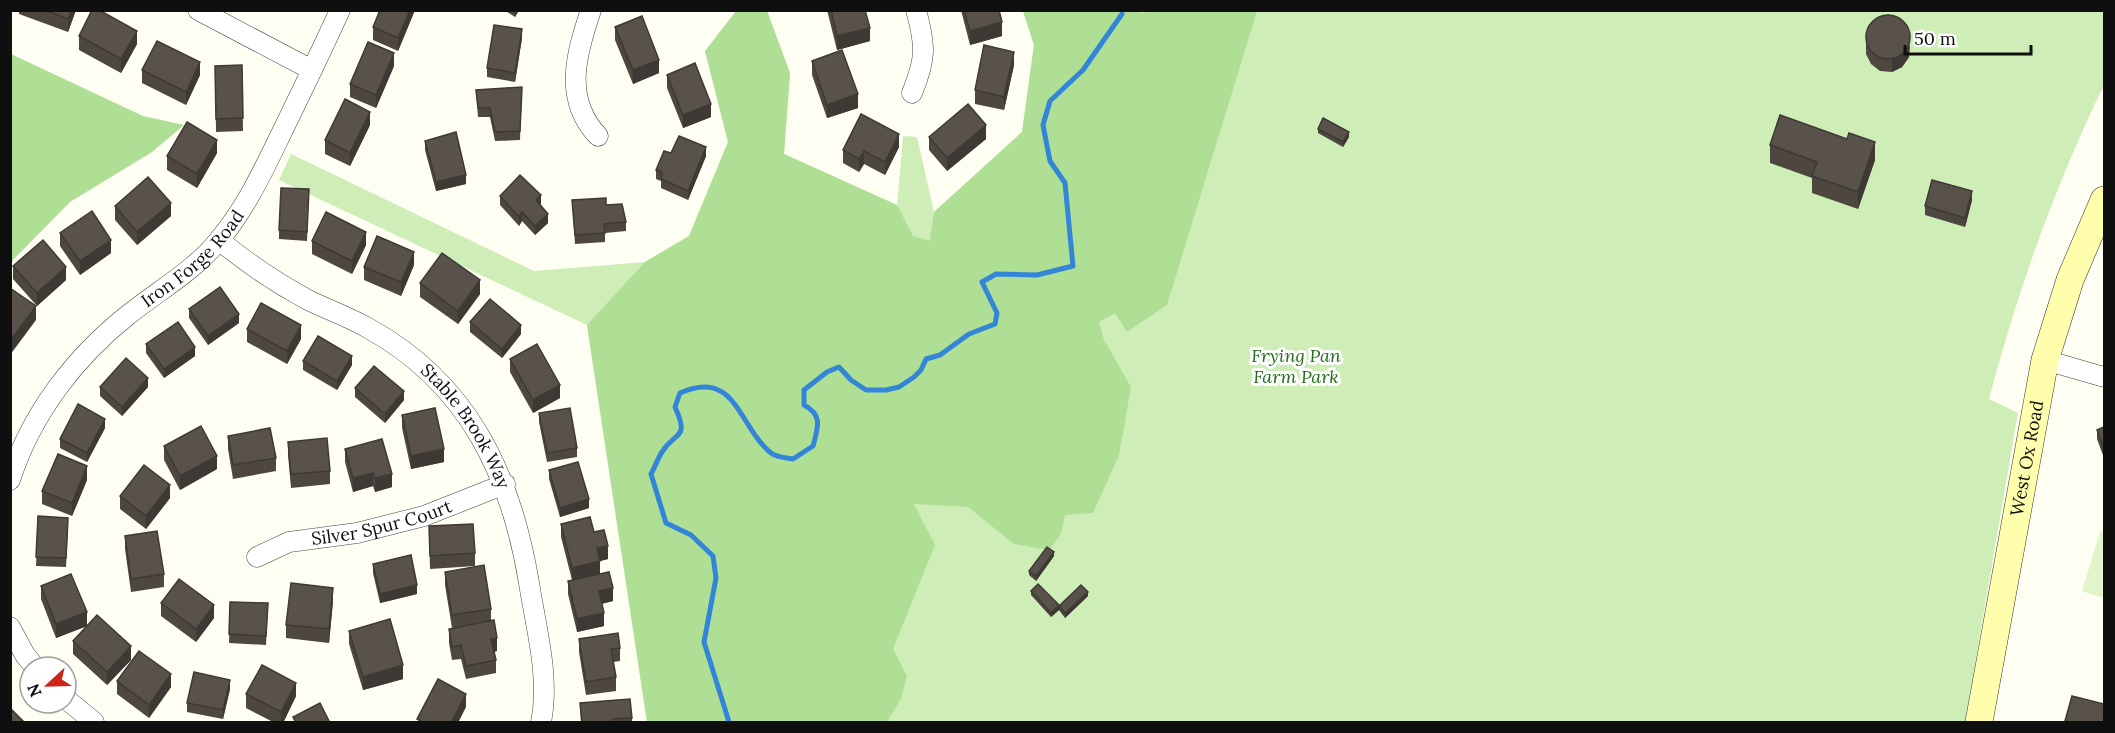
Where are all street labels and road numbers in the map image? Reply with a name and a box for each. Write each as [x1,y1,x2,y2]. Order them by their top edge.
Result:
street label: Iron Forge Road [136,205,249,312]
street label: Stable Brook Way [416,358,516,492]
street label: West Ox Road [2005,398,2048,518]
street label: Silver Spur Court [310,494,455,550]

